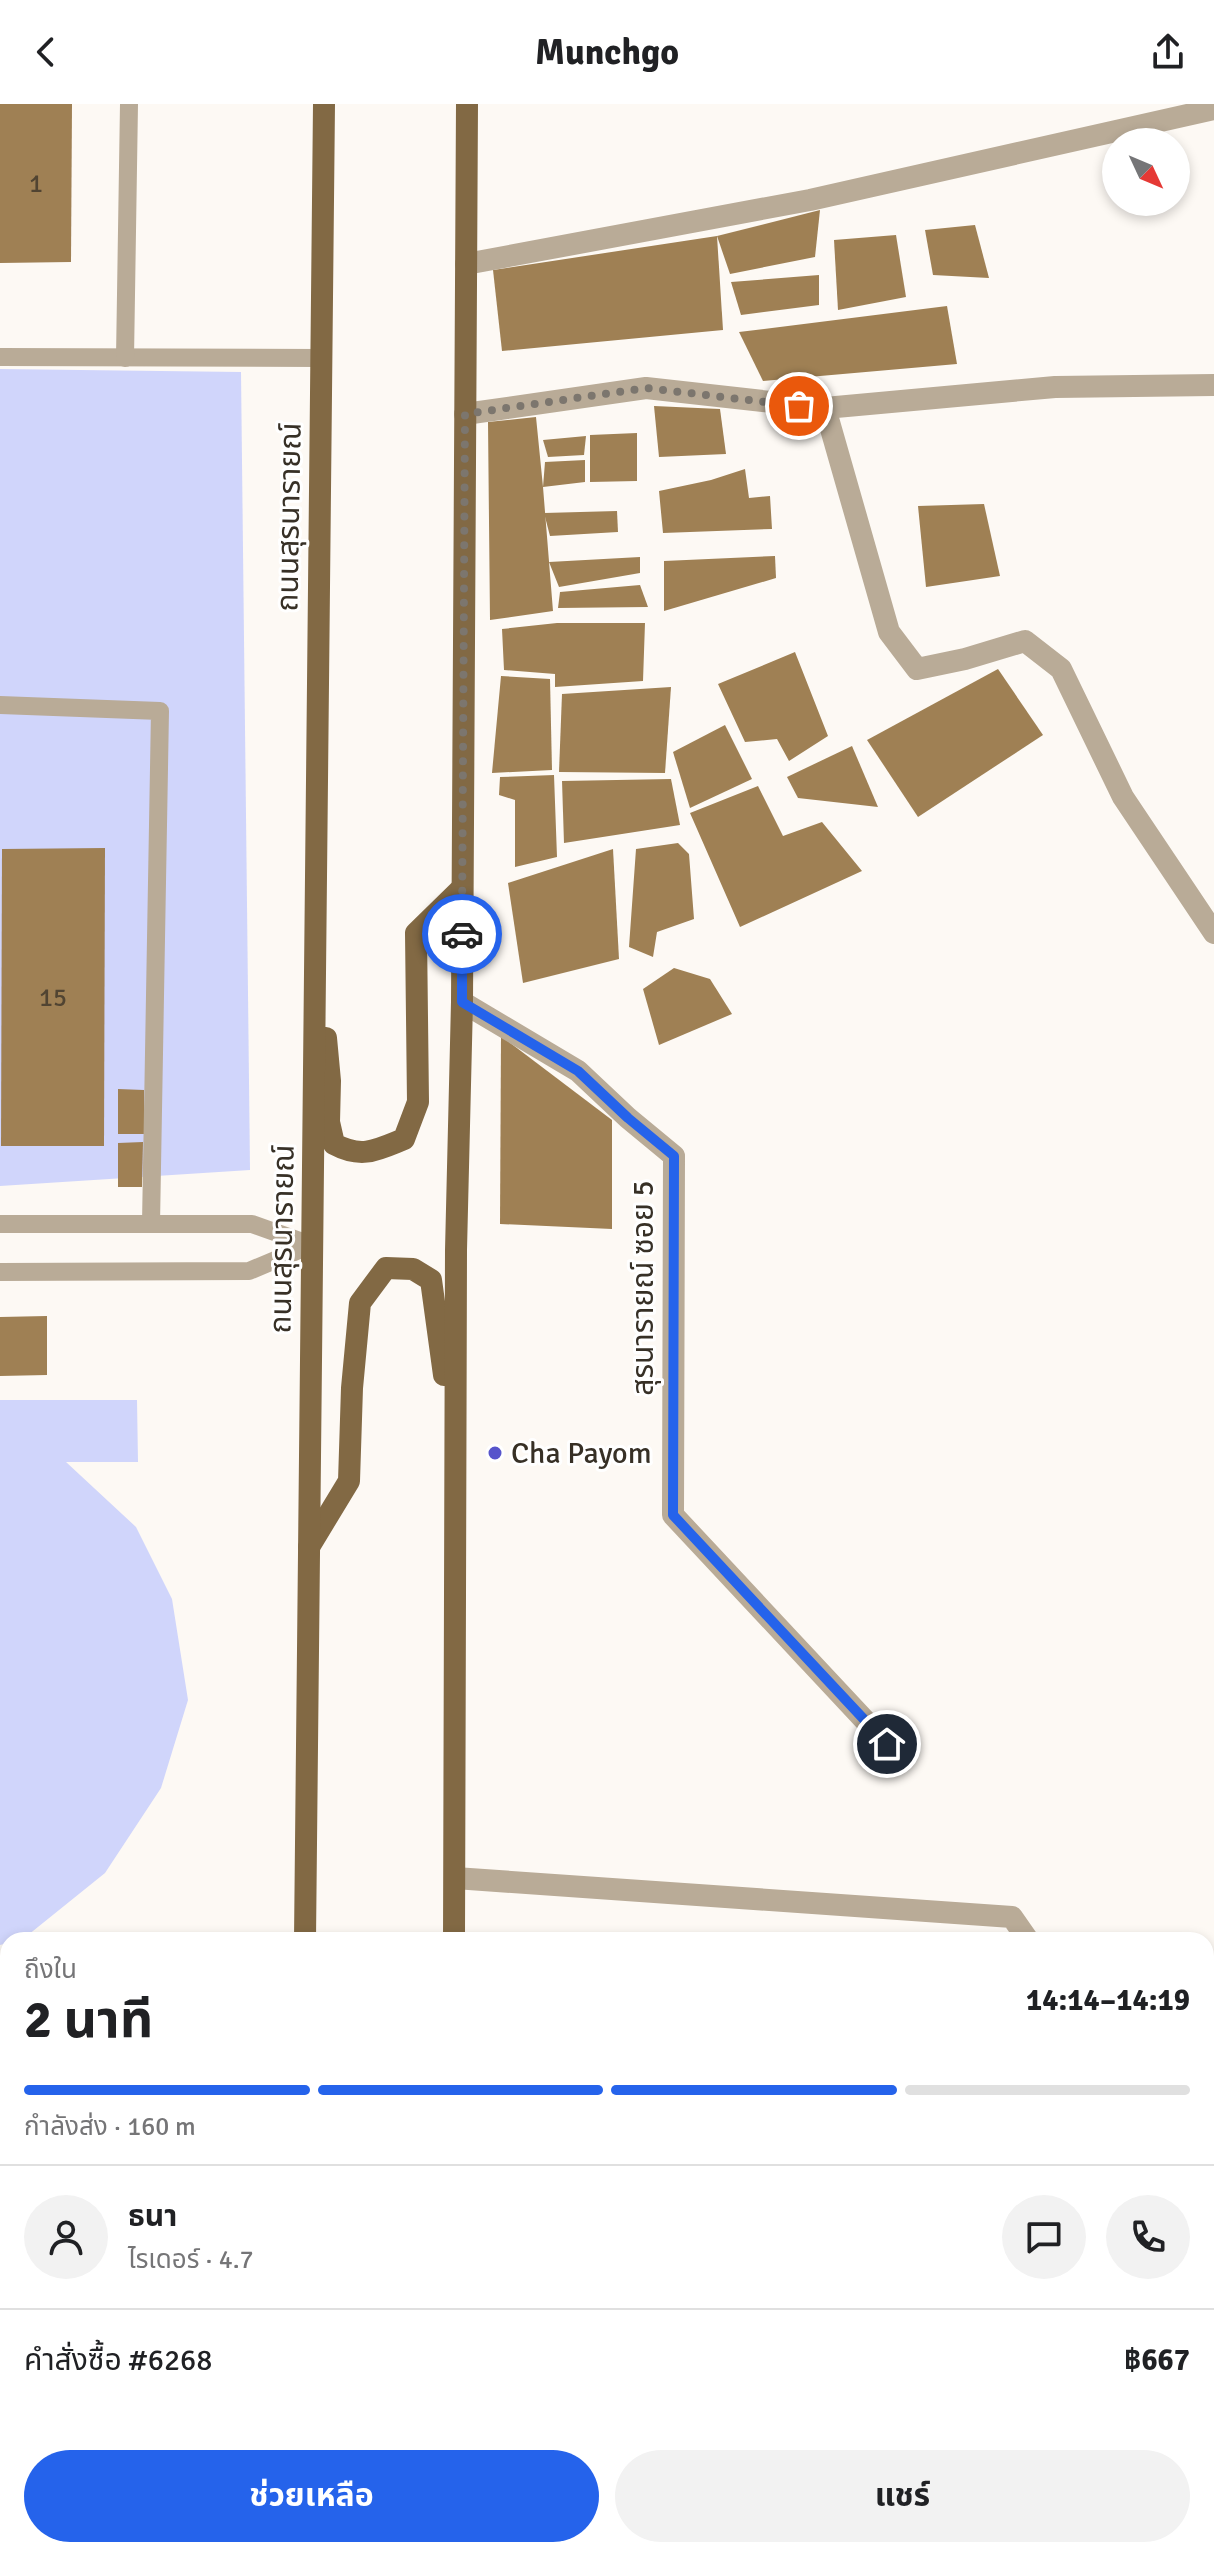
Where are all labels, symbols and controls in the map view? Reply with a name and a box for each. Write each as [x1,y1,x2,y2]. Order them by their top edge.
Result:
icon: back [24,30,68,74]
text: Munchgo [535,30,679,75]
icon: share [1146,30,1190,74]
north arrow [1102,128,1190,216]
map controls [1102,128,1190,216]
house number: 1 [29,168,43,200]
pin [765,372,833,440]
icon: bag [777,384,821,428]
street label: ถนนสุรนารายณ์ [269,422,310,612]
courier [422,894,502,974]
icon: car [440,912,484,956]
house number: 15 [39,982,67,1014]
street label: ถนนสุรนารายณ์ [262,1144,303,1334]
street label: สุรนารายณ์ ซอย 5 [625,1180,662,1396]
place label: Cha Payom [511,1435,652,1472]
marker: Cha Payom [486,1444,504,1462]
pin [853,1710,921,1778]
icon: home [865,1722,909,1766]
text: ถึงใน [24,1954,77,1986]
text: 14:14–14:19 [1026,1982,1190,2019]
text: 2 นาที [24,1988,153,2052]
text: กำลังส่ง · 160 m [24,2111,196,2143]
button: person [24,2195,108,2279]
button: chat [1002,2195,1086,2279]
button: phone [1106,2195,1190,2279]
text: ธนา [128,2198,177,2235]
text: ไรเดอร์ · 4.7 [128,2244,254,2276]
text: คำสั่งซื้อ #6268 [24,2342,213,2379]
text: ฿667 [1124,2342,1190,2379]
button: ช่วยเหลือ [24,2450,599,2542]
button: แชร์ [615,2450,1190,2542]

